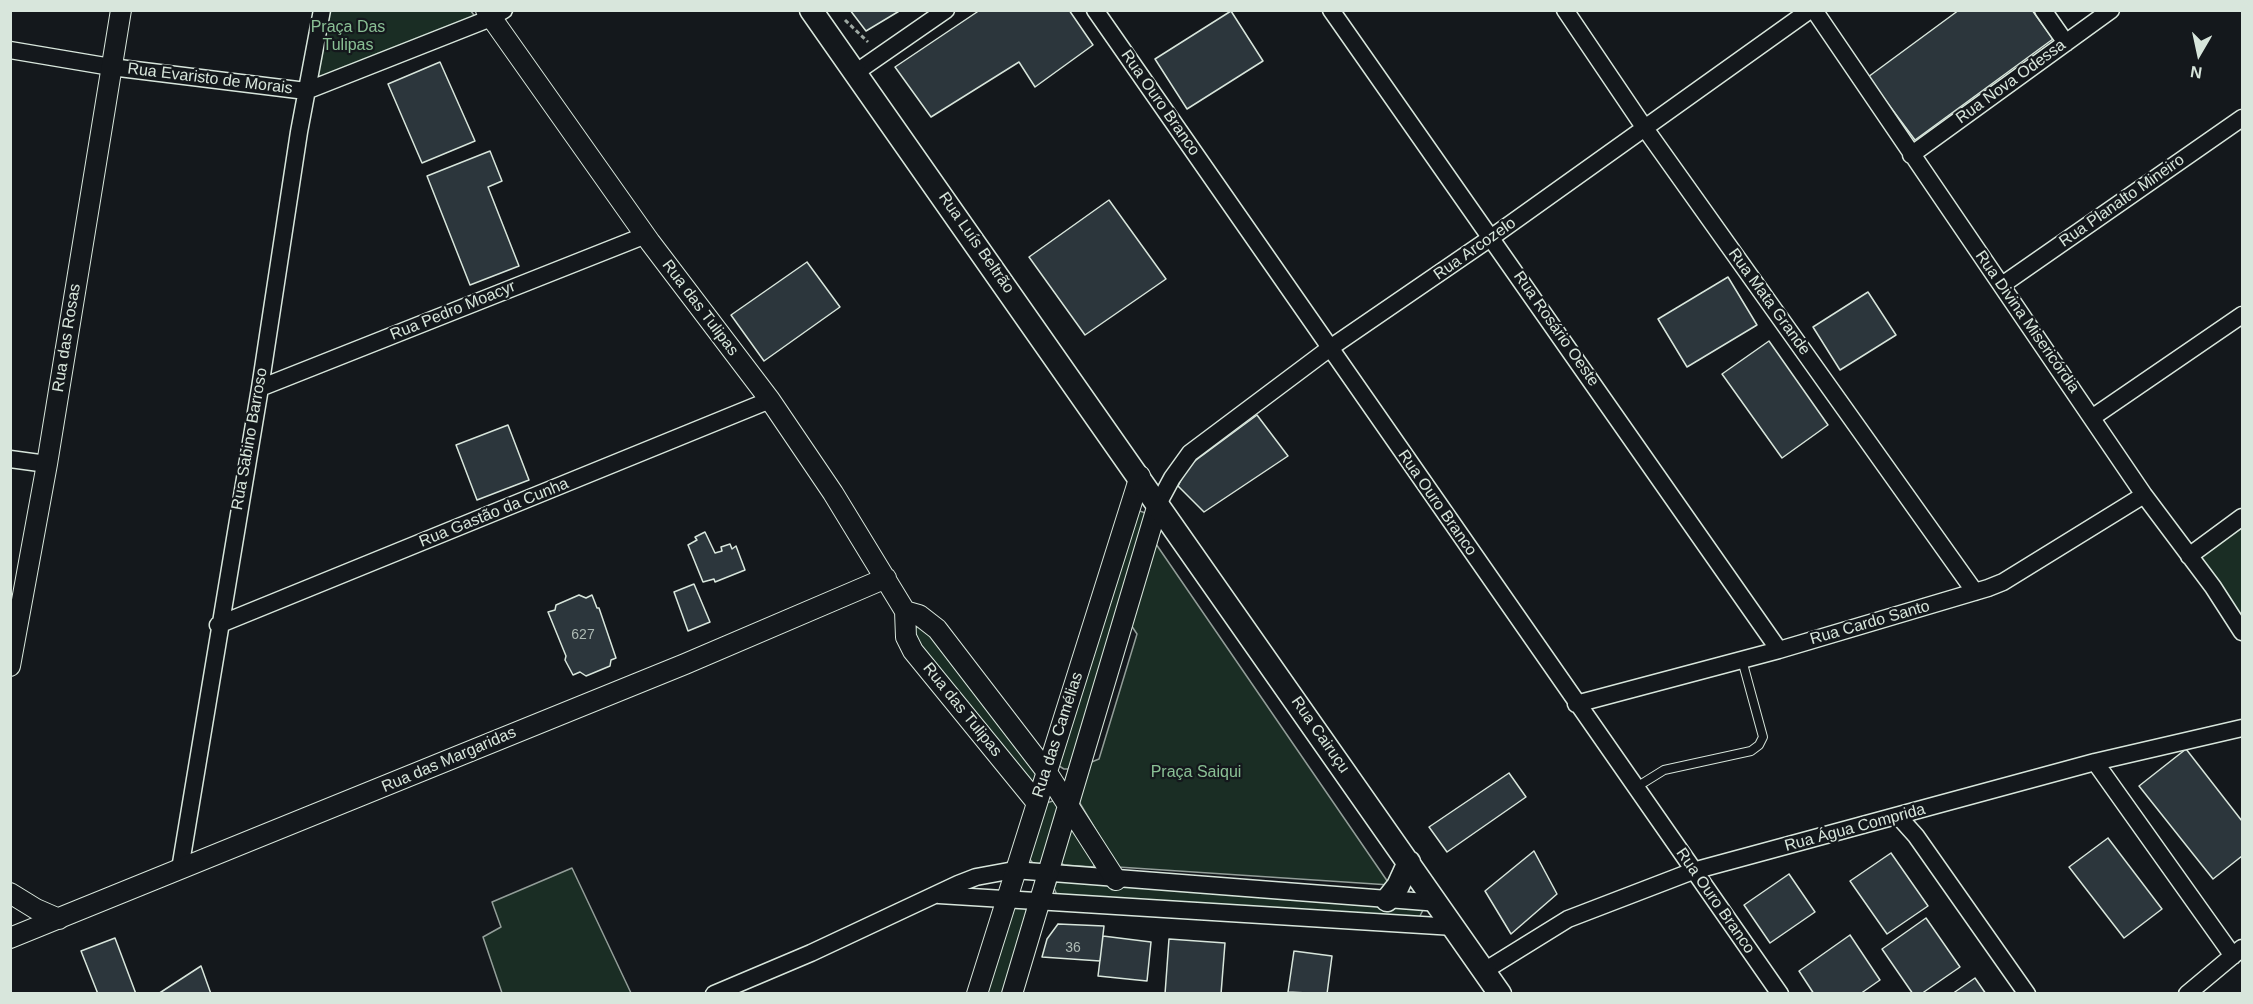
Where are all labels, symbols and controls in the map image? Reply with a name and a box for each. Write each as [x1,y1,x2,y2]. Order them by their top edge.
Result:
park label: Praça Das Tulipas [311,18,385,56]
north arrow [2169,24,2229,84]
street label: Rua Nova Odessa [1952,36,2070,128]
street label: Rua Ouro Branco [1116,46,1204,160]
street label: Rua Evaristo de Morais [126,59,294,99]
text: N [2189,63,2203,82]
street label: Rua Planalto Mineiro [2056,151,2188,251]
street label: Rua Luís Beltrão [934,189,1018,297]
street label: Rua Arcozelo [1430,214,1520,284]
street label: Rua Mata Grande [1724,245,1814,359]
street label: Rua Divina Misericórdia [1971,247,2083,397]
street label: Rua das Tulipas [658,256,742,360]
street label: Rua Rosário Oeste [1509,268,1603,390]
street label: Rua Pedro Moacyr [388,277,518,345]
street label: Rua das Rosas [49,282,85,394]
street label: Rua Sabino Barroso [228,366,272,512]
street label: Rua Ouro Branco [1393,446,1481,560]
street label: Rua Gastão da Cunha [417,474,571,552]
street label: Rua Cardo Santo [1808,597,1932,649]
house number: 627 [571,627,595,643]
street label: Rua das Tulipas [918,659,1006,761]
street label: Rua das Camélias [1029,670,1087,800]
street label: Rua Cairuçu [1287,693,1353,777]
street label: Rua das Margaridas [379,723,519,797]
park label: Praça Saiqui [1151,763,1241,783]
street label: Rua Água Comprida [1783,800,1927,856]
street label: Rua Ouro Branco [1671,844,1759,958]
house number: 36 [1065,940,1081,956]

